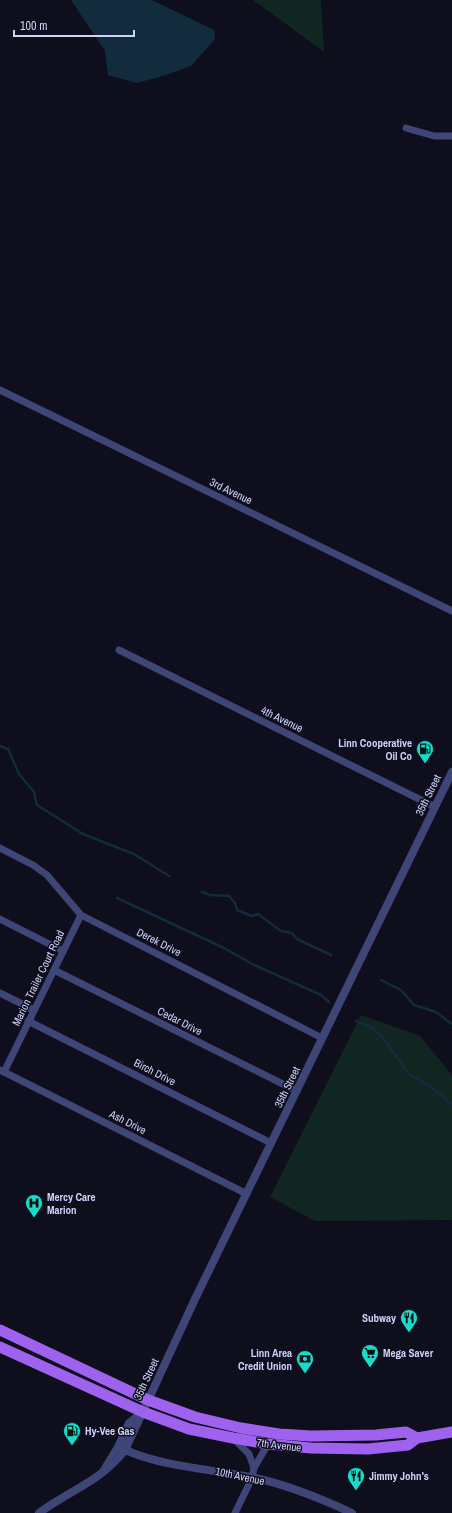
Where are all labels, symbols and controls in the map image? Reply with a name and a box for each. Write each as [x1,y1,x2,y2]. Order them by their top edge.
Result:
scale bar [14,12,134,38]
text: 100 m [20,18,47,34]
street label: 3rd Avenue [207,475,255,507]
street label: 4th Avenue [259,703,305,735]
place label: Linn Cooperative Oil Co [338,736,412,763]
fuel station icon: Linn Cooperative Oil Co [415,739,435,764]
street label: 35th Street [412,772,444,818]
street label: Derek Drive [134,925,184,959]
street label: Marion Trailer Court Road [9,928,67,1028]
street label: Cedar Drive [155,1004,205,1038]
street label: Birch Drive [132,1056,178,1088]
street label: 35th Street [271,1064,303,1110]
street label: Ash Drive [106,1106,149,1137]
place label: Mercy Care Marion [47,1190,96,1217]
hospital icon: Mercy Care Marion [24,1193,44,1218]
restaurant icon: Subway [399,1308,419,1333]
place label: Subway [362,1311,396,1325]
supermarket icon: Mega Saver [360,1343,380,1368]
place label: Linn Area Credit Union [238,1346,292,1373]
place label: Mega Saver [383,1346,434,1360]
bank icon: Linn Area Credit Union [295,1349,315,1374]
street label: 35th Street [130,1356,162,1402]
fuel station icon: Hy-Vee Gas [62,1421,82,1446]
place label: Hy-Vee Gas [85,1424,134,1438]
street label: 7th Avenue [256,1435,302,1455]
street label: 10th Avenue [214,1464,266,1488]
restaurant icon: Jimmy John's [346,1466,366,1491]
place label: Jimmy John's [369,1469,429,1483]

